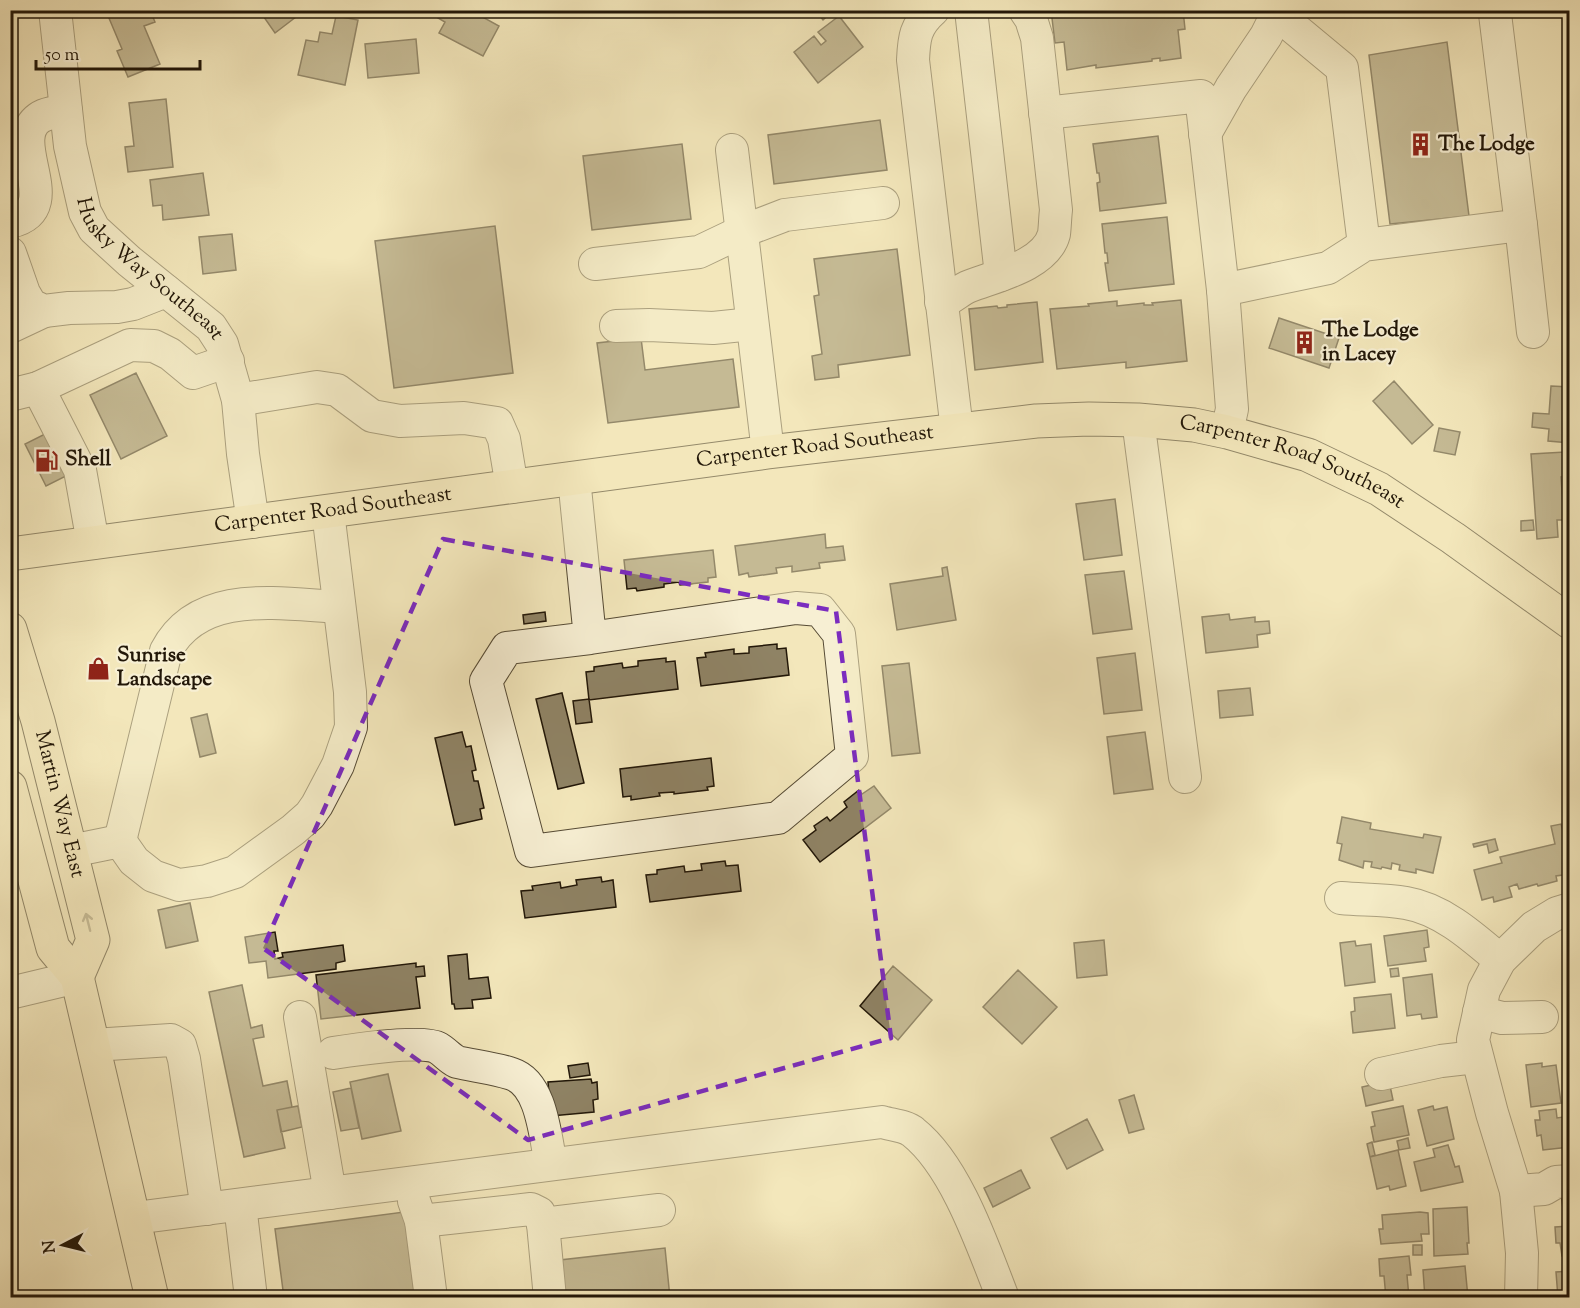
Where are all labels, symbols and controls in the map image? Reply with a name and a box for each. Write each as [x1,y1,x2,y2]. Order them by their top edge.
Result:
scale bar [36,33,200,71]
text: 50 m [44,43,80,69]
place label: The Lodge [1438,130,1535,160]
building icon: The Lodge [1407,132,1433,158]
street label: Husky Way Southeast [67,195,231,346]
place label: The Lodge in Lacey [1322,316,1419,370]
building icon: The Lodge in Lacey [1291,330,1317,356]
street label: Carpenter Road Southeast [1178,409,1411,517]
street label: Carpenter Road Southeast [694,418,935,477]
place label: Shell [65,445,111,475]
fuel station icon: Shell [34,447,60,473]
street label: Carpenter Road Southeast [213,480,454,541]
place label: Sunrise Landscape [117,641,212,695]
shop icon: Sunrise Landscape [86,655,112,681]
street label: Martin Way East [26,727,92,881]
one-way arrow [82,913,94,932]
north arrow [33,1215,93,1275]
text: N [38,1239,63,1254]

